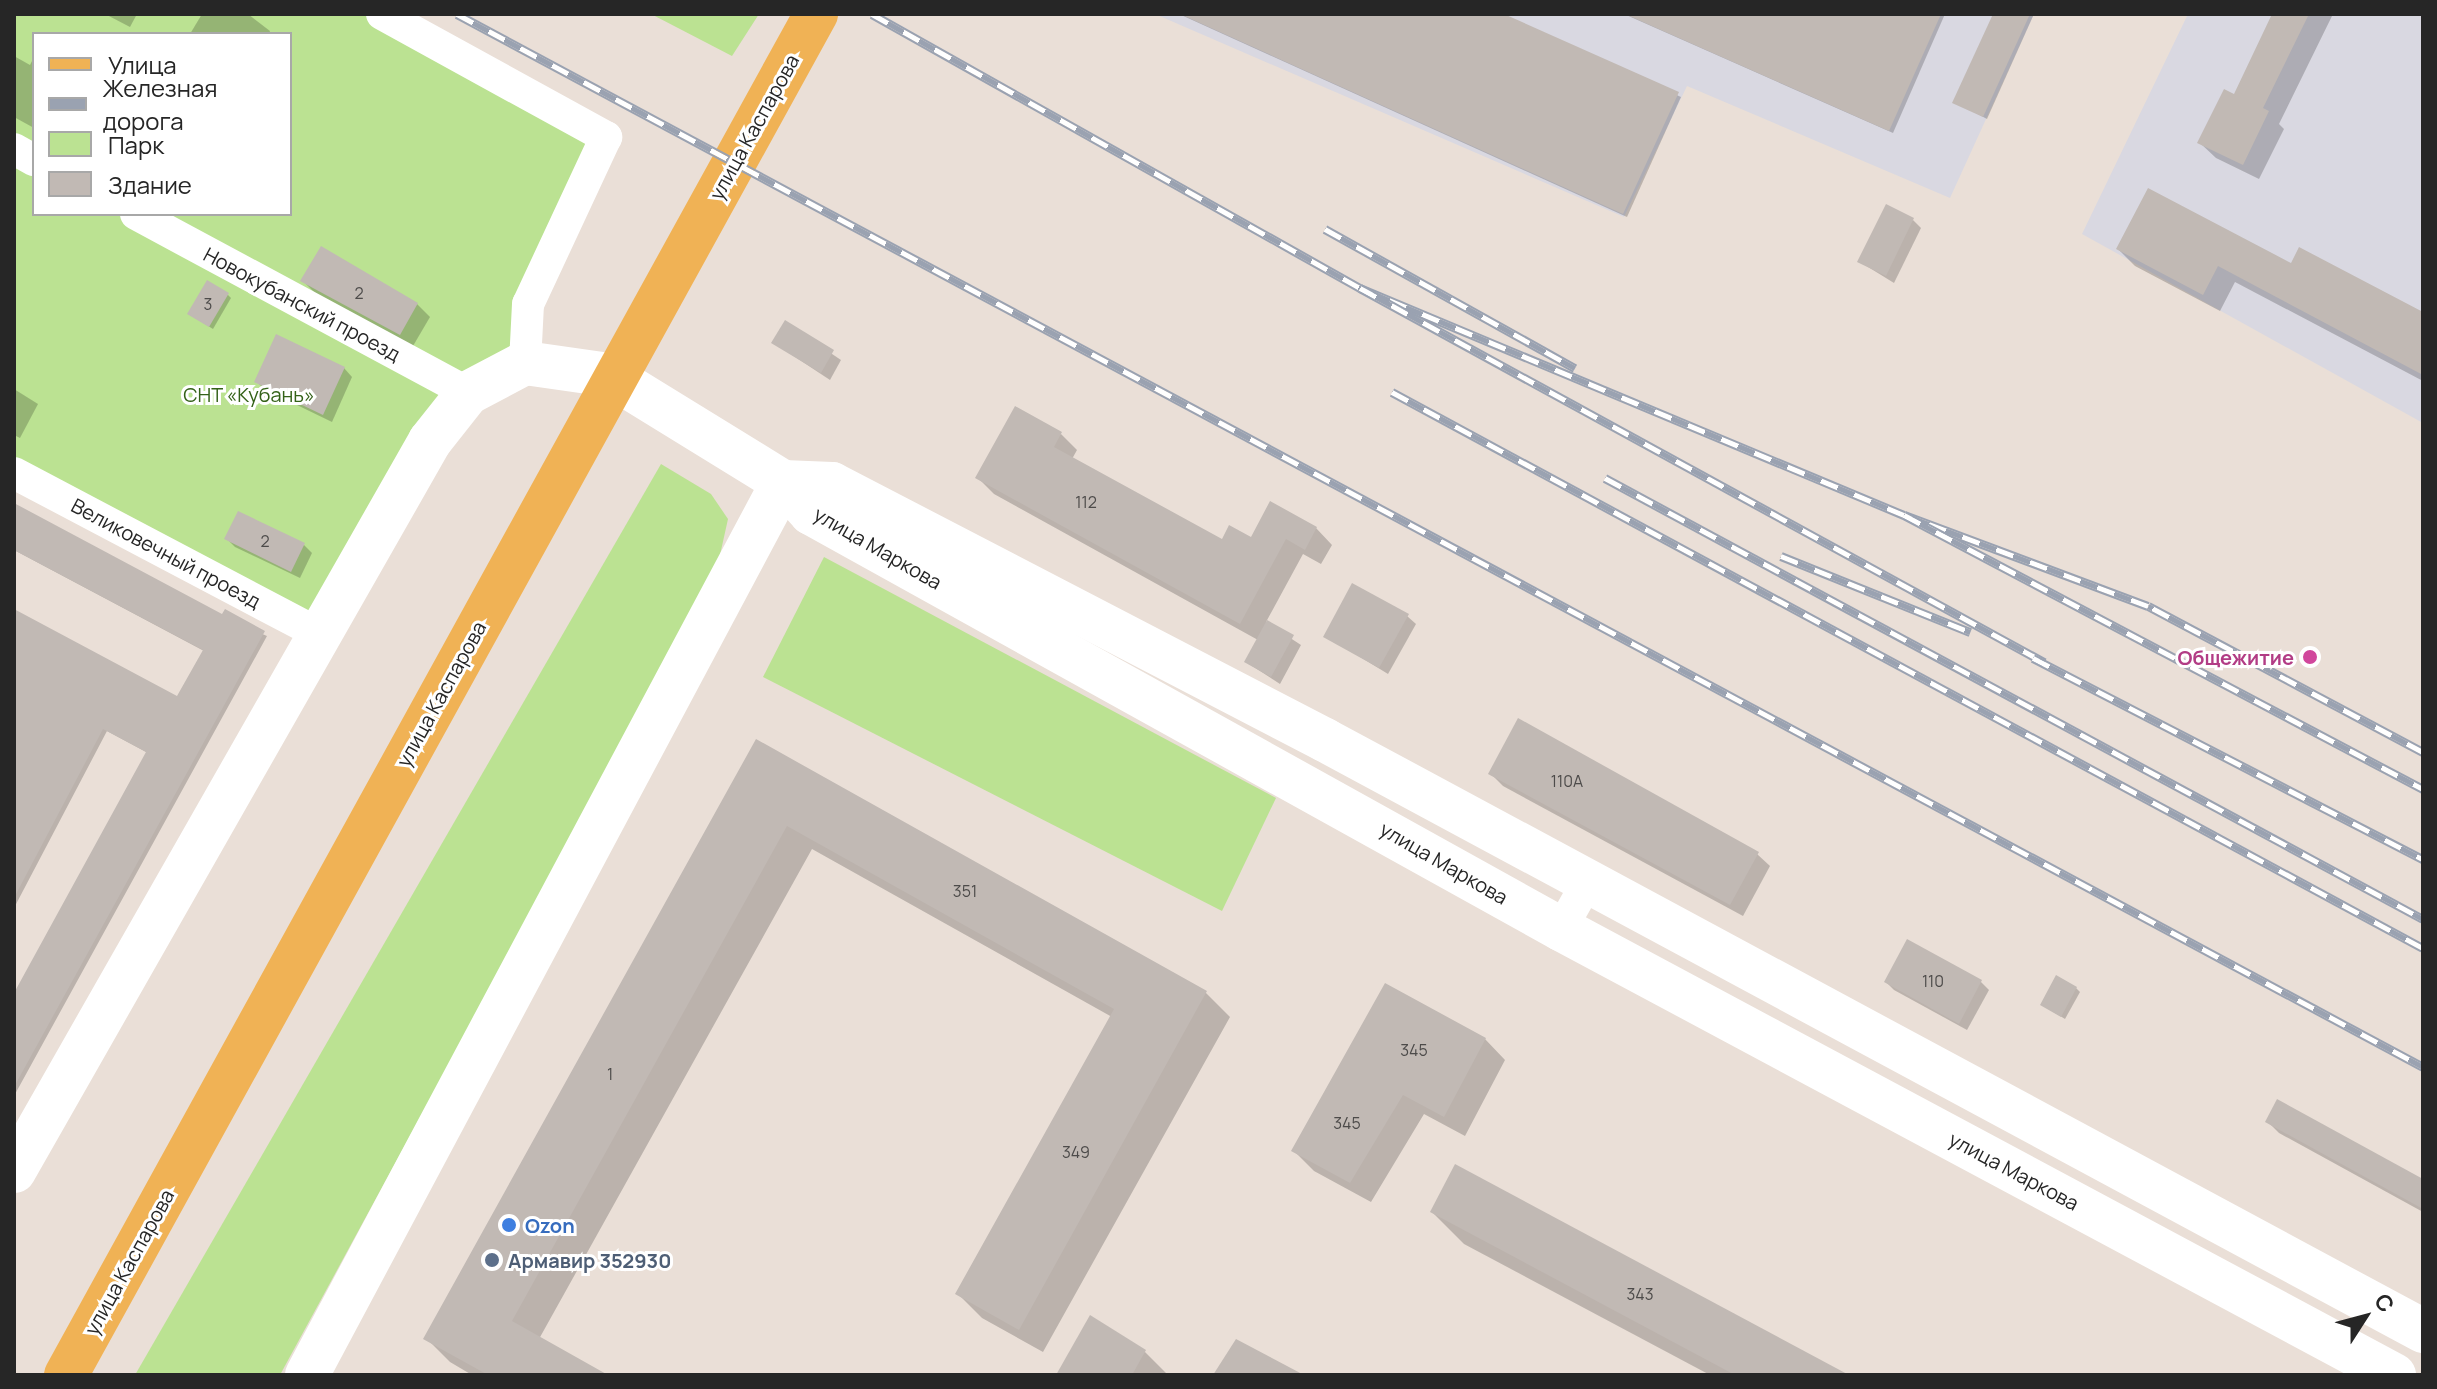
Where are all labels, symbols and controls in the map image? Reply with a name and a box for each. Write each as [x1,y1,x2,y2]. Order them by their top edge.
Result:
legend [32,32,292,216]
text: Улица [108,48,177,81]
street label: улица Каспарова [704,50,804,204]
text: Железная дорога [103,71,218,137]
text: Парк [108,128,164,161]
text: Здание [108,168,192,201]
street label: Новокубанский проезд [200,242,404,366]
house number: 2 [354,283,364,303]
house number: 3 [204,294,212,314]
park label: СНТ «Кубань» [183,382,315,406]
house number: 112 [1075,492,1097,512]
street label: Великовечный проезд [67,493,265,613]
street label: улица Маркова [810,502,946,594]
house number: 2 [260,531,270,551]
street label: улица Каспарова [391,617,491,771]
place label: Общежитие [2177,645,2294,669]
marker: Общежитие [2301,648,2319,666]
house number: 110А [1551,771,1583,791]
street label: улица Маркова [1376,817,1512,909]
house number: 351 [953,881,977,901]
house number: 110 [1922,971,1944,991]
house number: 345 [1400,1040,1428,1060]
house number: 1 [607,1064,613,1084]
house number: 345 [1333,1113,1361,1133]
street label: улица Маркова [1945,1127,2083,1215]
house number: 349 [1062,1142,1090,1162]
street label: улица Каспарова [79,1185,179,1339]
place label: Ozon [525,1213,575,1237]
marker: Ozon [500,1216,518,1234]
place label: Армавир 352930 [508,1248,671,1272]
marker: Армавир 352930 [483,1251,501,1269]
north arrow [2325,1277,2405,1357]
house number: 343 [1626,1284,1654,1304]
text: С [2368,1288,2401,1318]

